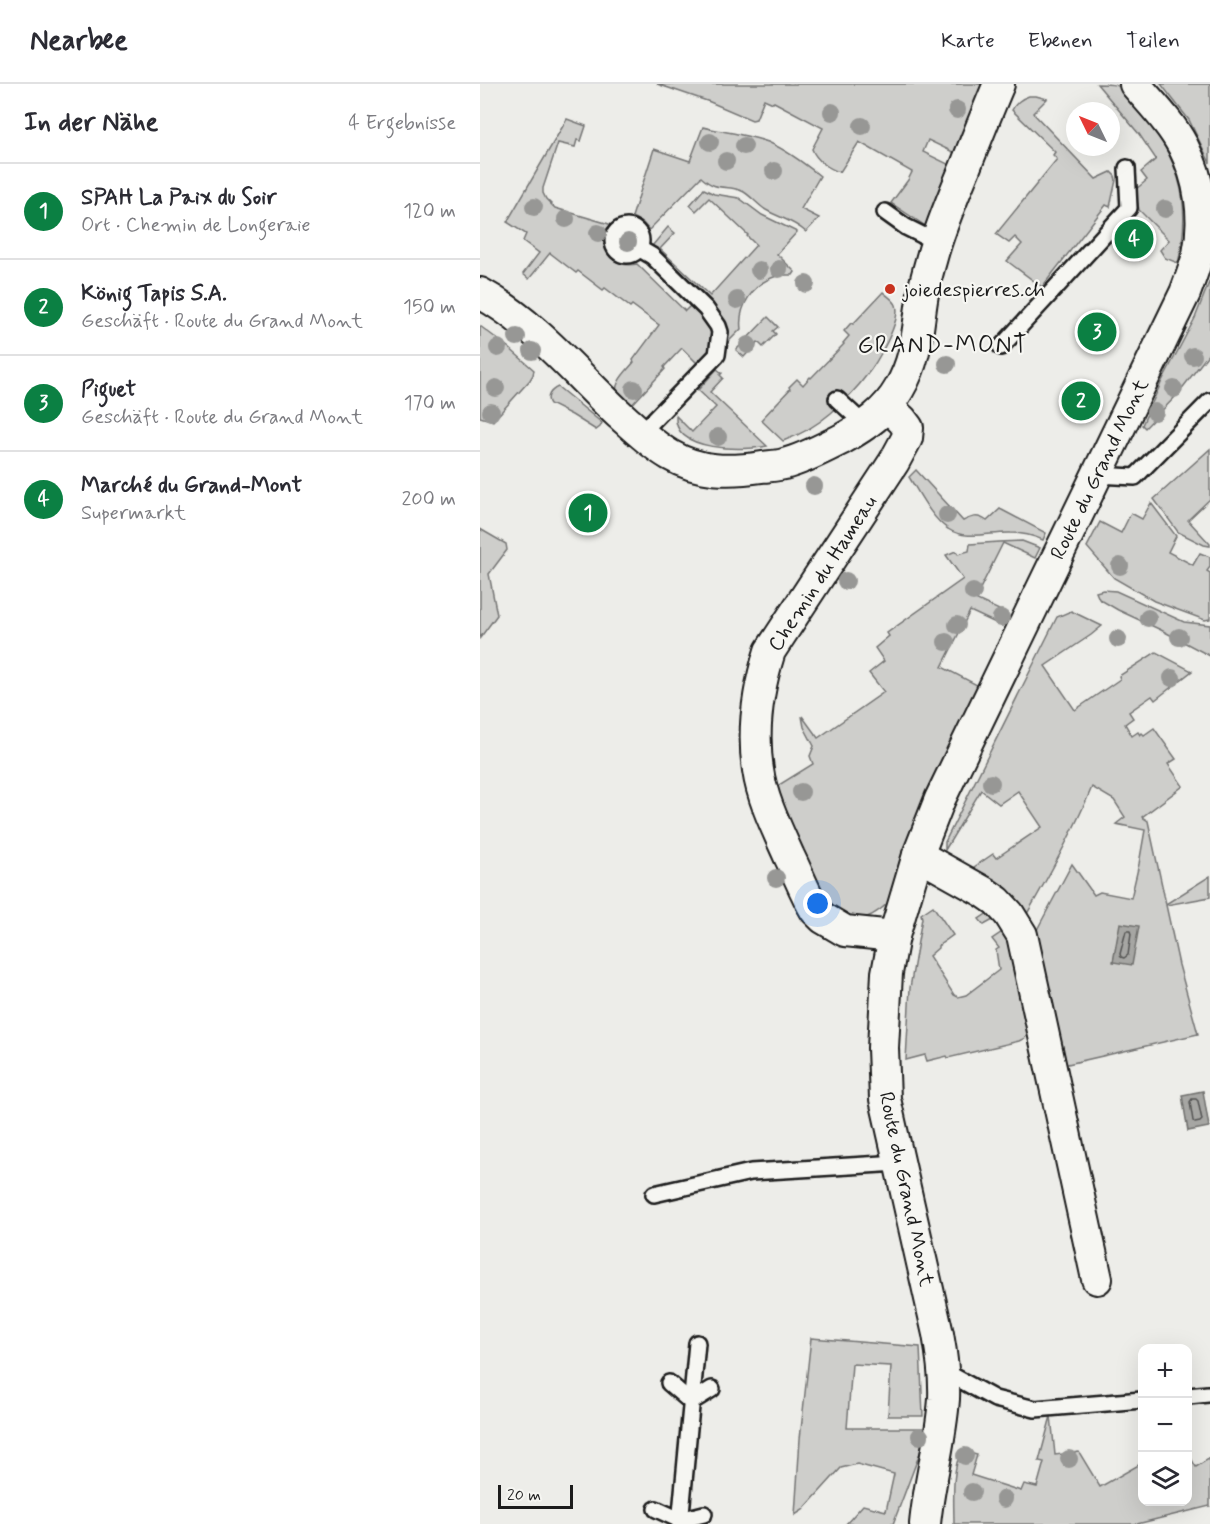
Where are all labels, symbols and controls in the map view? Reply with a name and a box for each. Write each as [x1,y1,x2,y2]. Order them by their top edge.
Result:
text: Nearbee [30,23,128,60]
text: Karte [941,27,995,55]
text: Ebenen [1028,27,1093,55]
text: Teilen [1126,27,1180,55]
north arrow [1066,102,1120,156]
text: In der Nähe [24,106,158,140]
text: 4 Ergebnisse [348,110,456,137]
text: SPAH La Paix du Soir [81,184,276,212]
text: 1 [39,198,48,225]
text: 120 m [403,198,456,225]
text: Ort · Chemin de Longeraie [81,212,311,239]
pin: 4 [1114,216,1154,262]
place label: joiedespierres.ch [901,276,1045,304]
text: König Tapis S.A. [81,280,227,308]
marker: joiedespierres.ch [883,282,897,296]
text: 2 [39,294,48,321]
text: 150 m [403,294,456,321]
text: Geschäft · Route du Grand Mont [81,308,363,335]
pin: 3 [1078,310,1116,354]
district label: GRAND-MONT [858,330,1028,361]
street label: Route du Grand Mont [1044,374,1156,565]
text: Piguet [81,376,136,404]
pin: 2 [1062,378,1100,424]
text: 3 [39,390,48,417]
text: 170 m [404,390,456,417]
text: Geschäft · Route du Grand Mont [81,404,363,431]
text: Marché du Grand-Mont [81,472,302,500]
text: 4 [38,486,49,513]
text: 200 m [401,486,456,513]
pin: 1 [568,490,608,536]
street label: Chemin du Hameau [762,490,884,657]
text: Supermarkt [81,500,186,527]
your location [803,889,832,918]
street label: Route du Grand Mont [872,1089,940,1290]
map controls [1138,1344,1192,1506]
button: + [1138,1344,1192,1398]
button: − [1138,1398,1192,1452]
button: layers [1138,1452,1192,1506]
scale bar [498,1482,573,1510]
text: 20 m [507,1485,541,1506]

